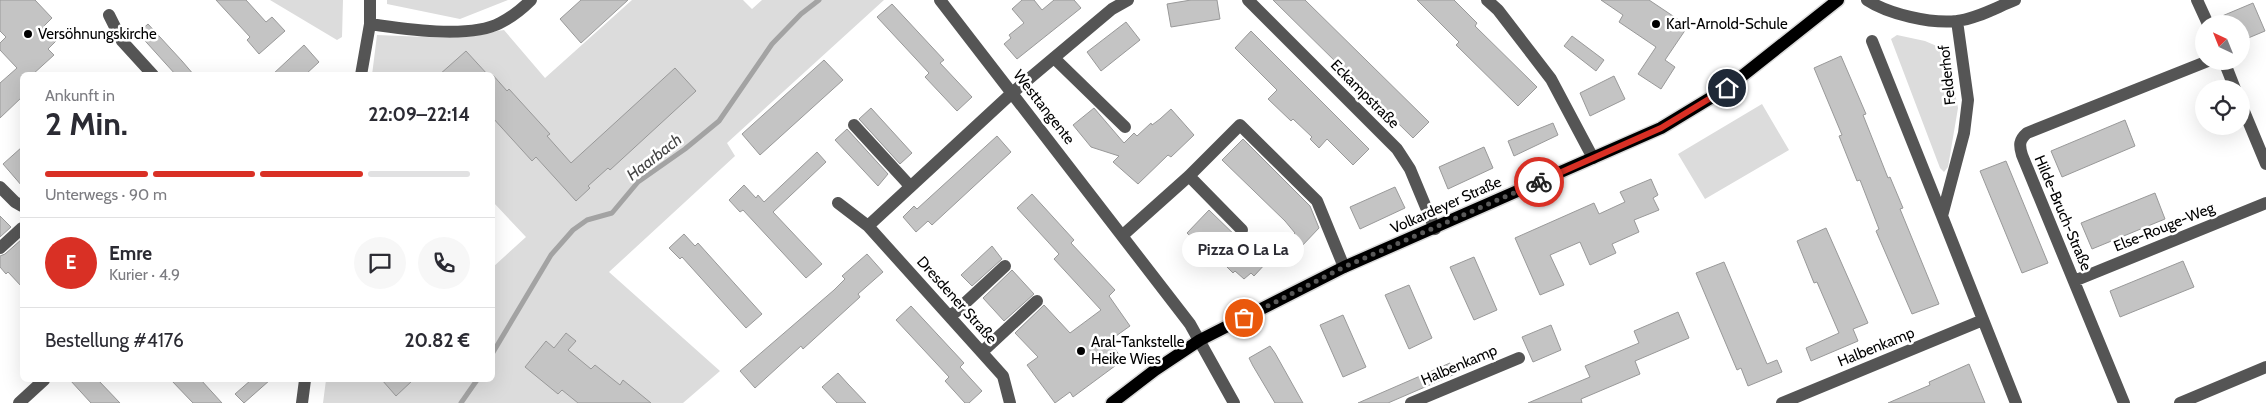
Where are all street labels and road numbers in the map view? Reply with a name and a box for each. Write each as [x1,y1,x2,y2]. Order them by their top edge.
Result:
street label: Felderhof [1935,44,1959,106]
street label: Eckampstraße [1327,56,1403,132]
street label: Westtangente [1009,66,1079,148]
street label: Hilde-Bruch-Straße [2031,153,2096,274]
street label: Volkardeyer Straße [1388,172,1504,237]
street label: Else-Rouge-Weg [2111,198,2218,255]
street label: Dresdener Straße [913,253,1001,348]
street label: Halbenkamp [1835,323,1917,371]
street label: Halbenkamp [1418,341,1500,389]

